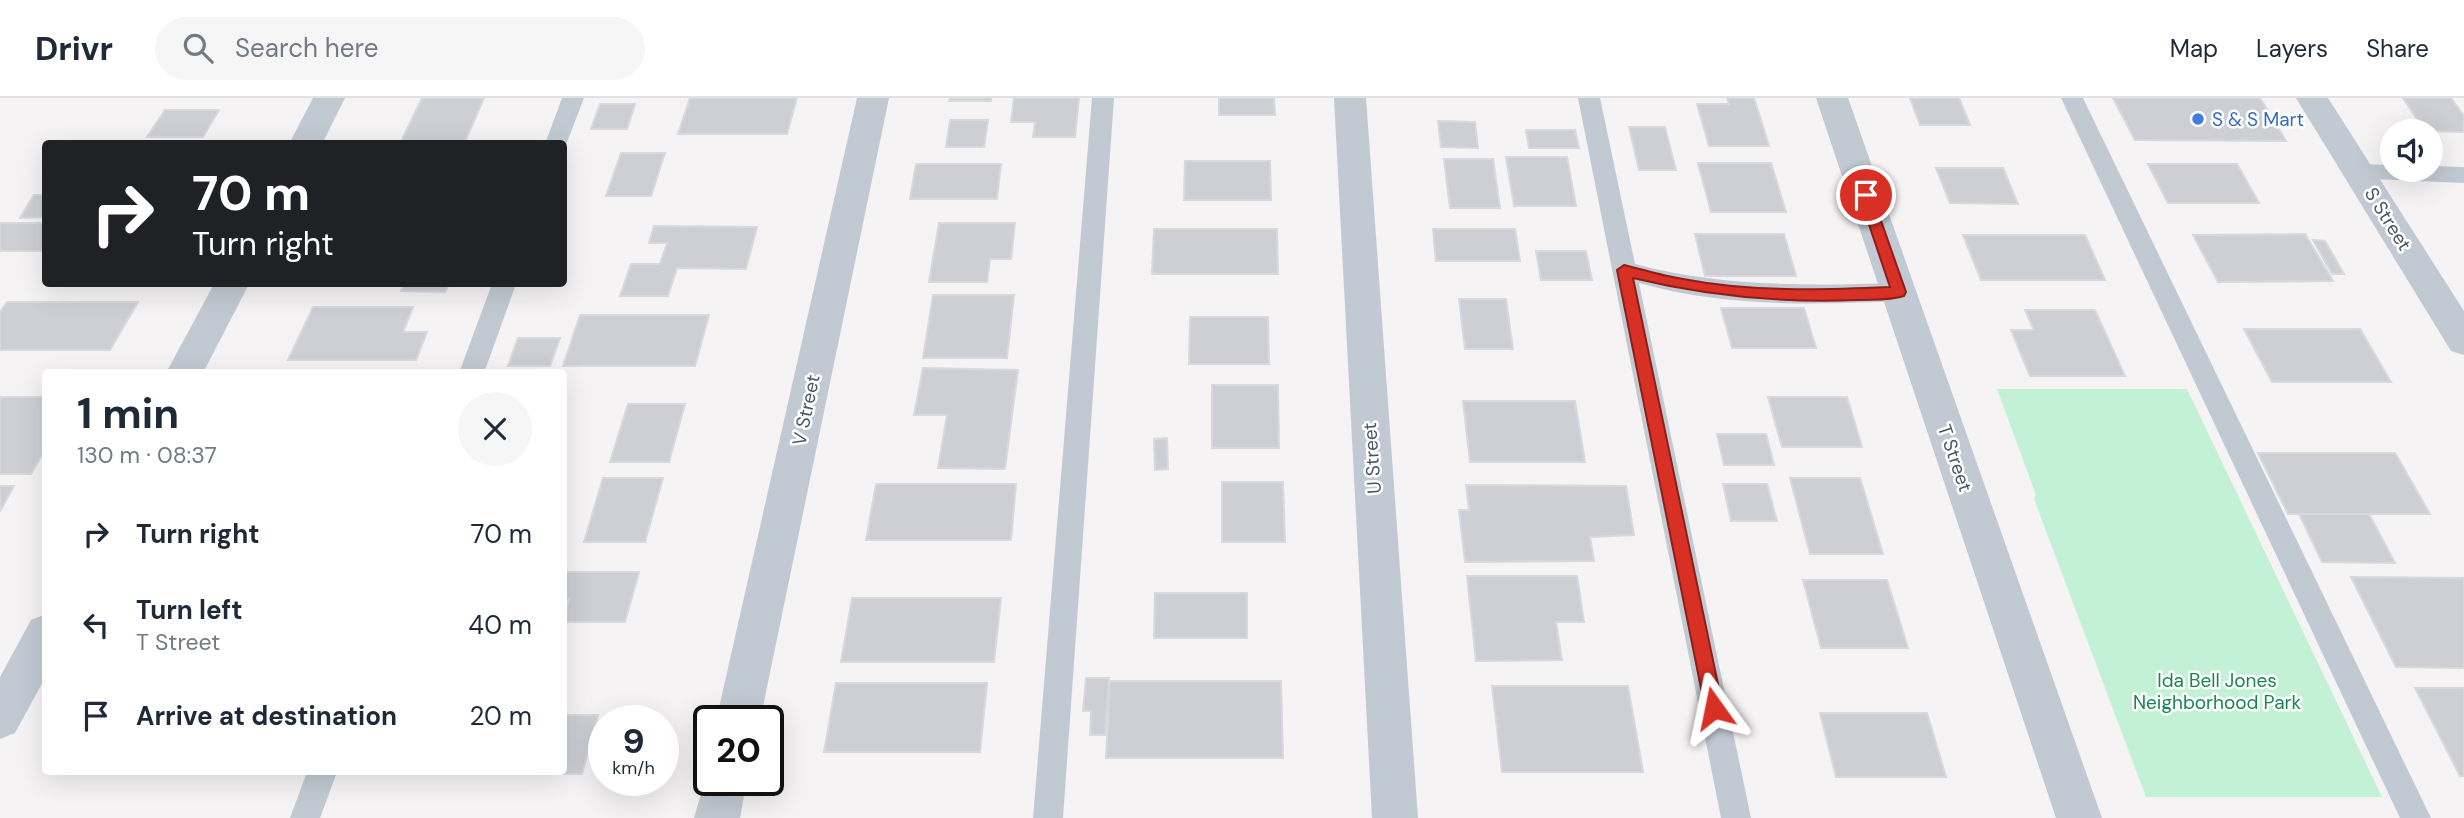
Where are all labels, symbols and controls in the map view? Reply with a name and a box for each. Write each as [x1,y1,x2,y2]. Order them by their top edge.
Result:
search box [155,17,645,80]
text: Drivr [35,27,113,70]
icon: search [179,29,217,67]
text: Search here [235,31,378,65]
text: Map [2170,33,2218,64]
text: Layers [2256,33,2328,64]
text: Share [2366,33,2429,64]
place label: S & S Mart [2212,107,2304,132]
marker: S & S Mart [2190,111,2206,127]
map controls [2380,119,2443,182]
button: sound [2380,119,2443,182]
text: 70 m [192,161,310,225]
pin [1836,165,1896,225]
icon: right [77,168,168,259]
icon: arrive [1847,176,1885,214]
street label: S Street [2359,183,2417,255]
text: Turn right [192,223,334,265]
street label: V Street [786,372,826,448]
text: 1 min [77,386,179,441]
button: close [458,392,532,466]
street label: T Street [1932,421,1978,495]
street label: U Street [1357,422,1387,494]
text: 130 m · 08:37 [77,440,217,470]
icon: right [77,515,115,553]
text: Turn right [136,517,260,551]
text: 70 m [471,517,532,551]
text: Turn left [136,593,243,627]
icon: left [77,606,115,644]
text: 40 m [468,608,532,642]
text: T Street [136,627,220,657]
park label: Ida Bell Jones Neighborhood Park [2133,668,2301,715]
position arrow [1677,671,1751,745]
icon: arrive [77,697,115,735]
text: Arrive at destination [136,699,397,733]
text: 20 m [469,699,532,733]
speed limit sign: 20 [693,705,784,796]
text: 9 [622,718,645,764]
text: km/h [612,756,655,780]

